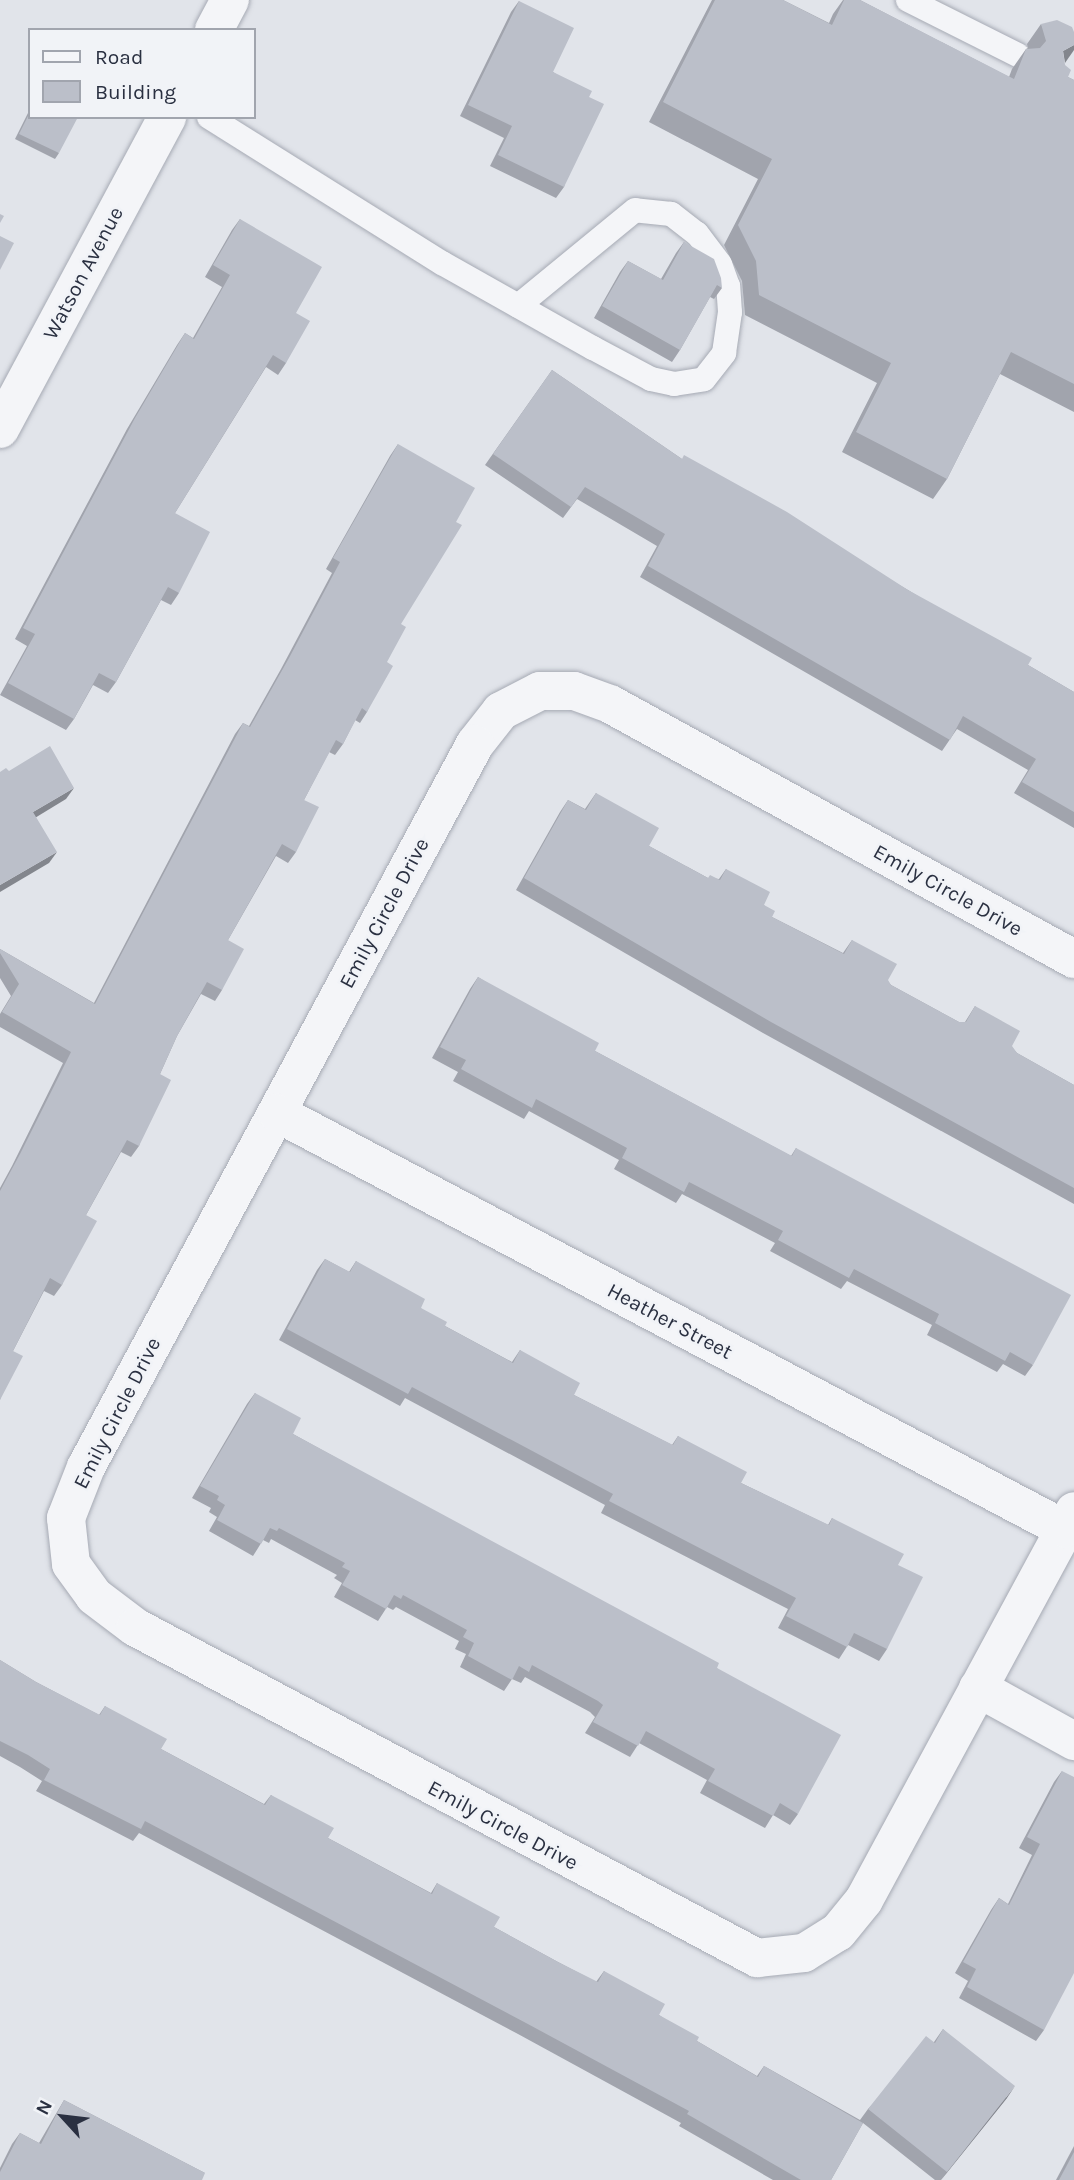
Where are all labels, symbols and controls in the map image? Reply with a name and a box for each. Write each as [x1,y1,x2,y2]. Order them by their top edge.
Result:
legend [28,28,256,119]
text: Road [95,45,143,69]
text: Building [95,80,176,104]
street label: Watson Avenue [37,202,129,344]
street label: Emily Circle Drive [334,834,434,992]
street label: Emily Circle Drive [869,839,1027,941]
street label: Heather Street [603,1277,737,1365]
street label: Emily Circle Drive [68,1333,166,1493]
street label: Emily Circle Drive [424,1775,582,1875]
north arrow [28,2082,98,2152]
text: N [31,2096,57,2119]

